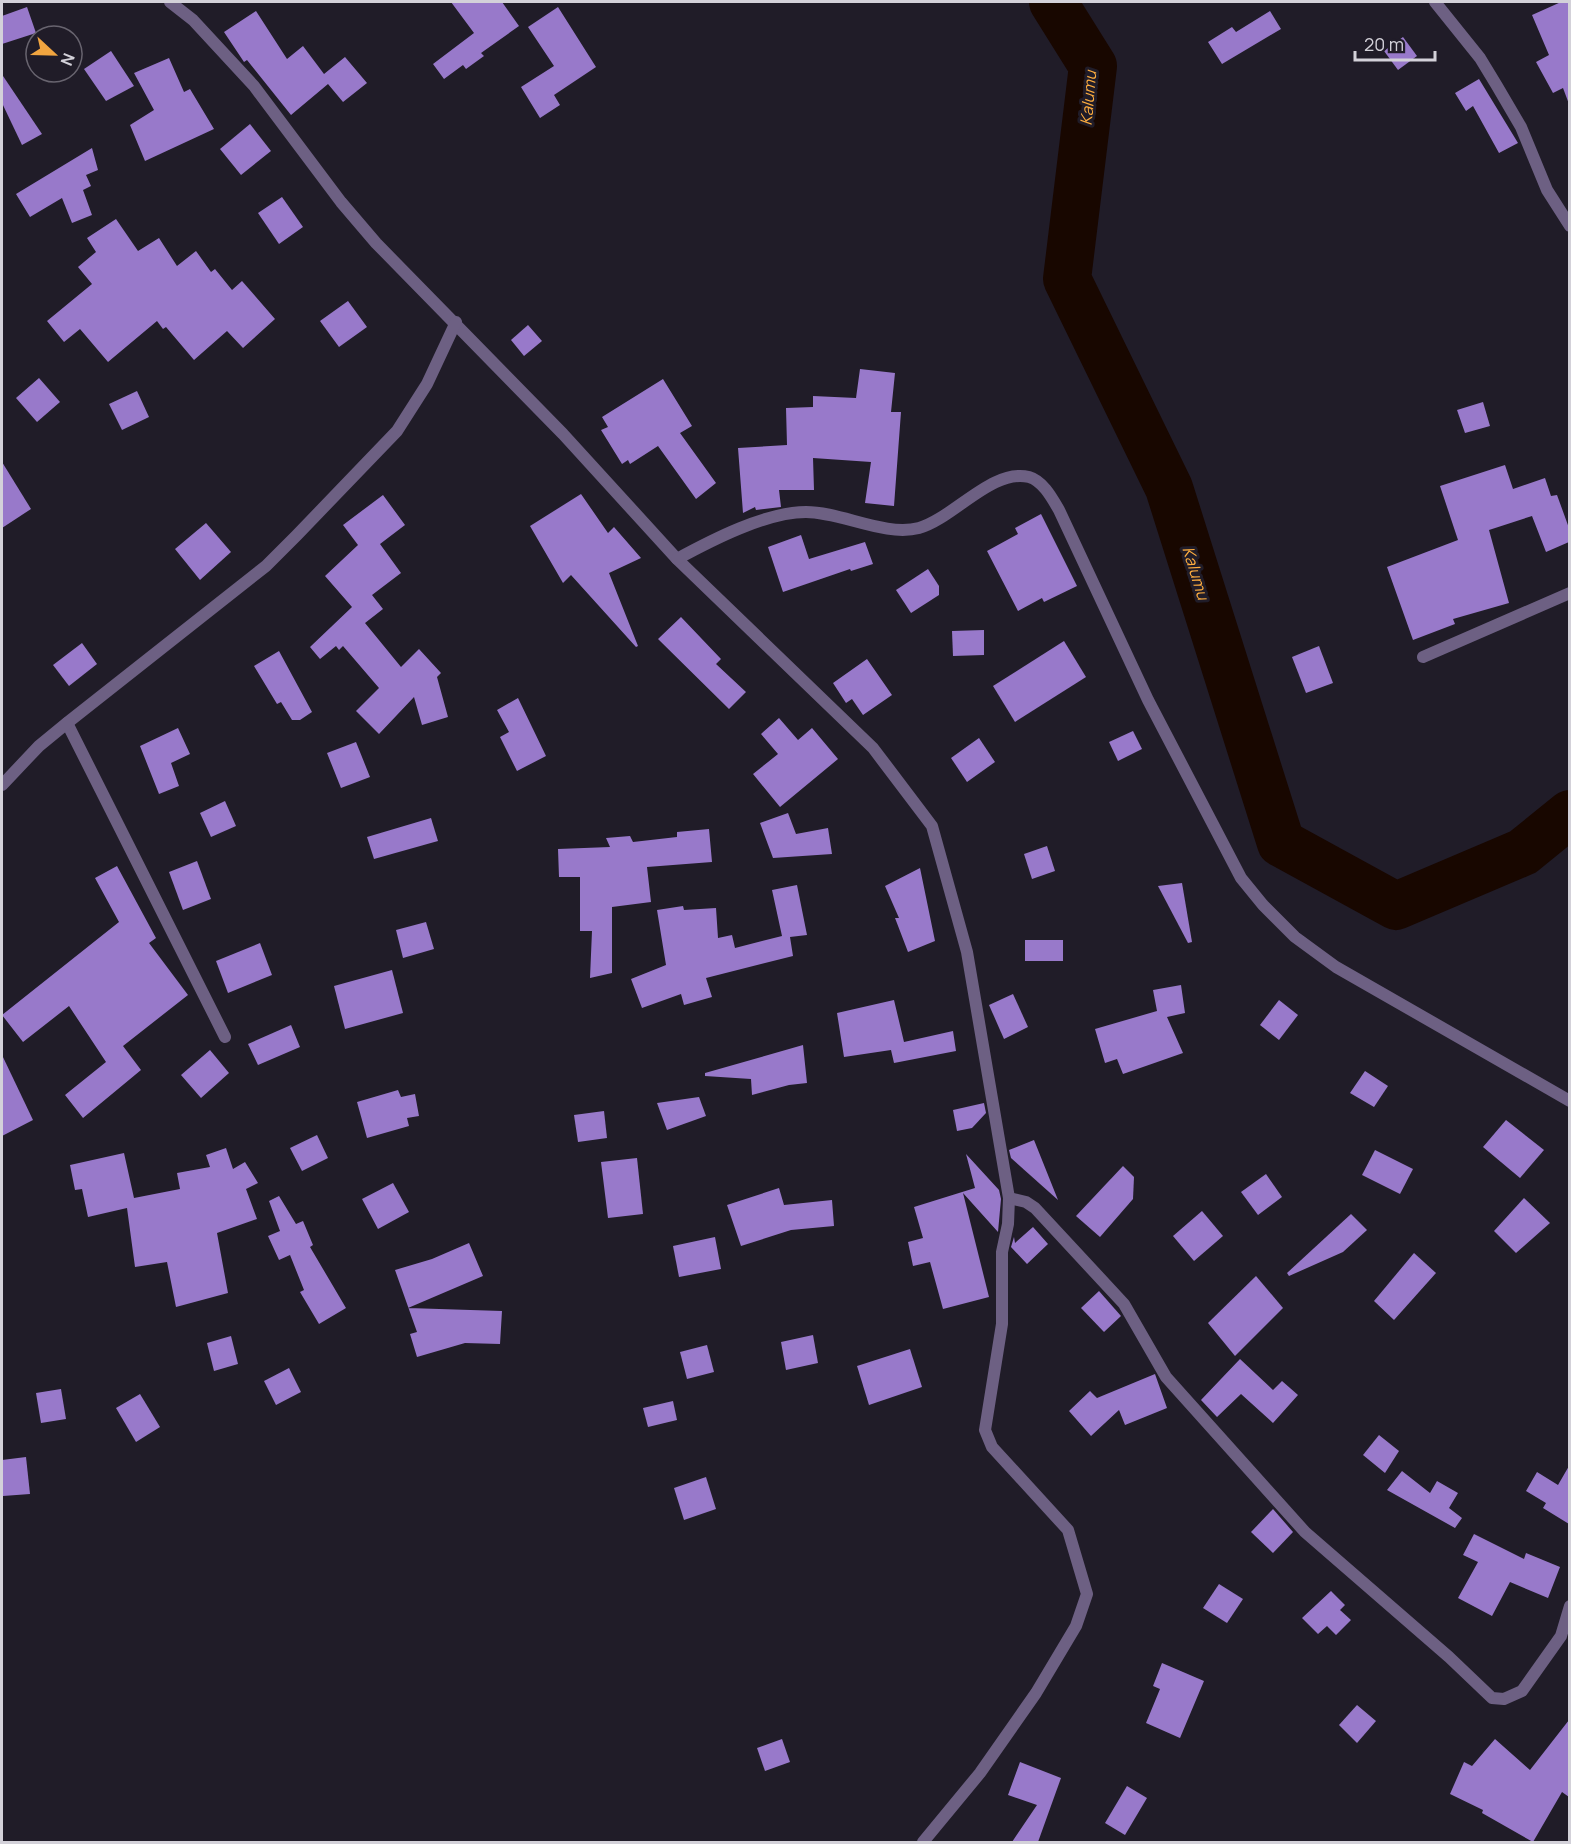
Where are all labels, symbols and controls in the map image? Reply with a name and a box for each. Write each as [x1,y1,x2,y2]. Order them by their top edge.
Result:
north arrow [24,24,84,84]
scale bar [1355,24,1434,62]
text: 20 m [1364,32,1404,56]
text: N [56,50,80,69]
water label: Kalumu [1075,68,1101,126]
water label: Kalumu [1177,544,1215,604]

